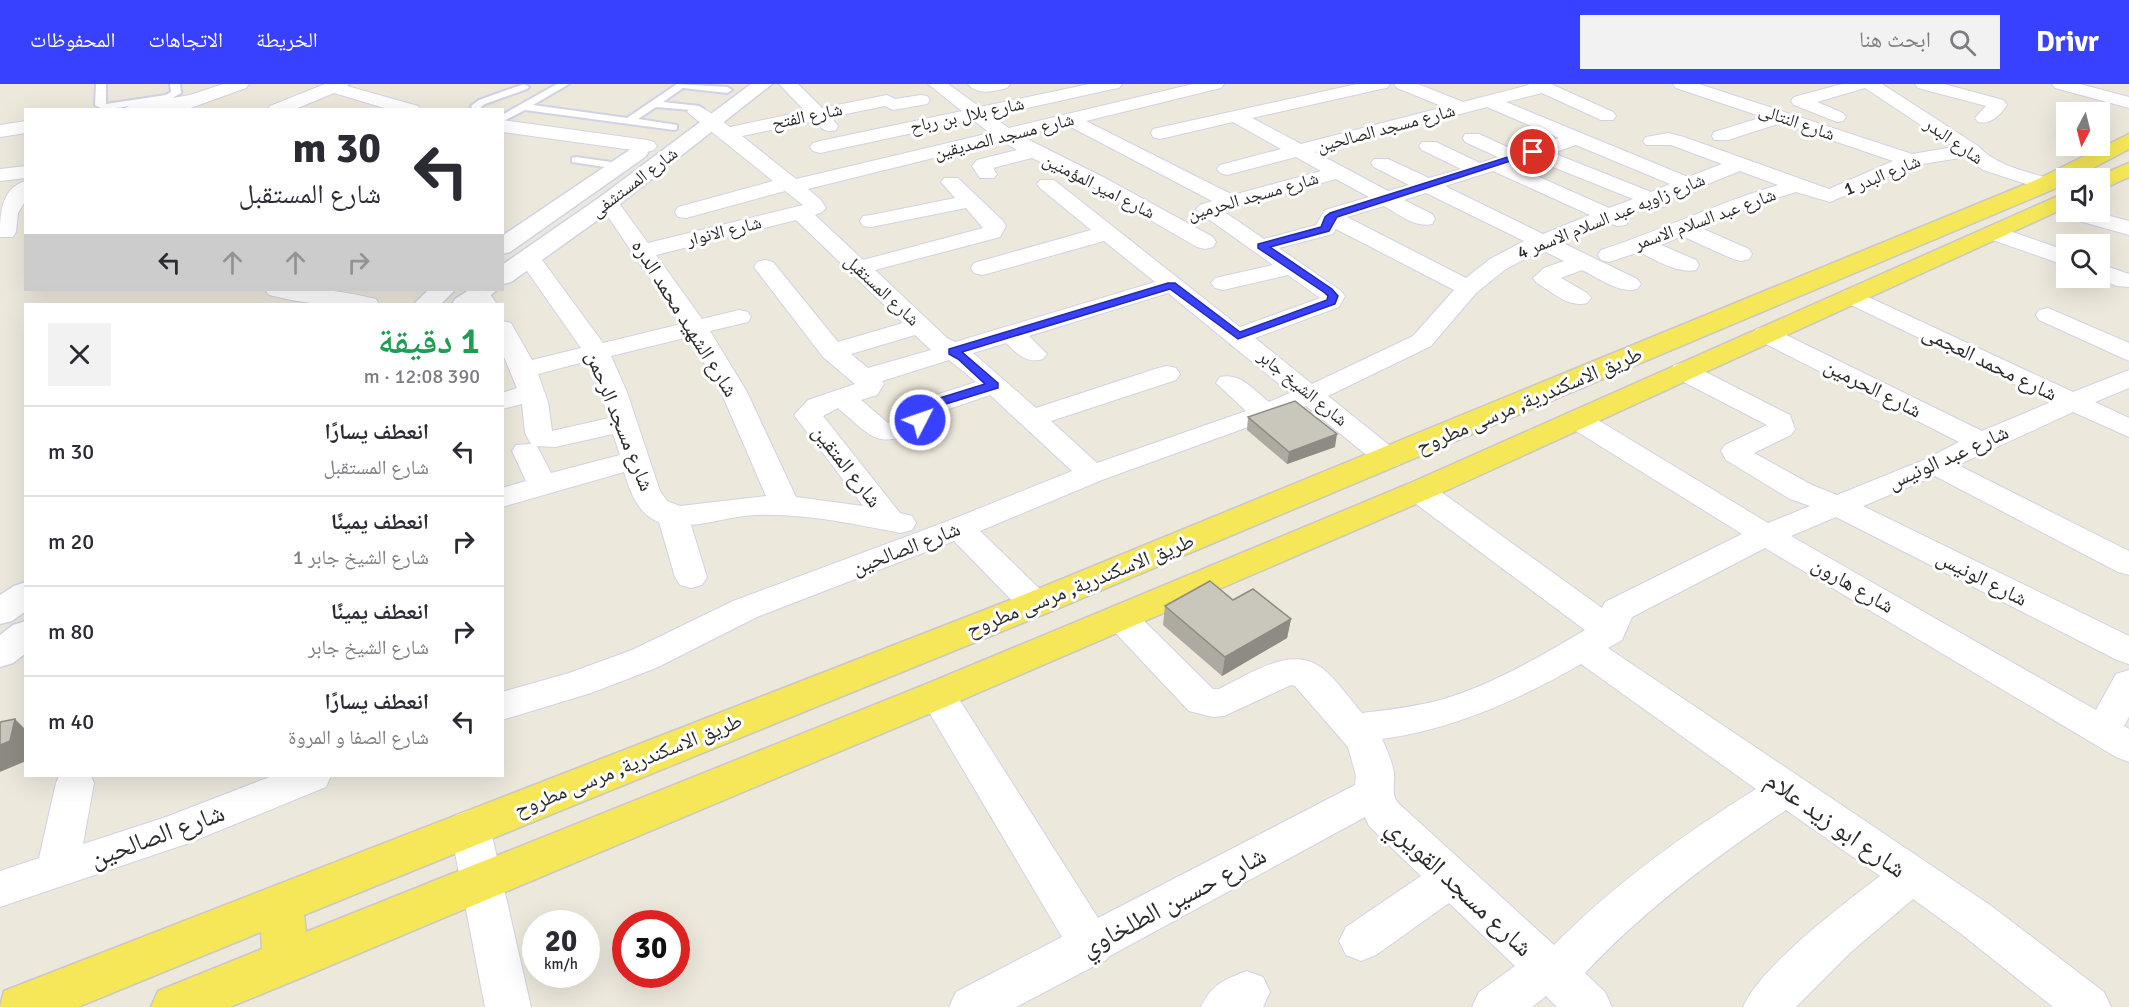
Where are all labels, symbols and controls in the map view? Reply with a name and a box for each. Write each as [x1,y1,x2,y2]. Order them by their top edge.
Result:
search box [1580,15,2000,69]
text: Drivr [2036,25,2099,59]
text: ابحث هنا [1859,26,1931,53]
icon: search [1946,26,1979,59]
text: المحفوظات [30,27,115,53]
text: الاتجاهات [148,27,223,53]
text: الخريطة [256,27,318,53]
street label: شارع بلال بن رباح [908,92,1026,139]
street label: شارع الفتح [770,98,845,135]
street label: شارع مسجد الصالحين [1314,99,1458,157]
street label: شارع النتالى [1756,99,1838,145]
north arrow [2056,102,2110,156]
map controls [2056,102,2110,288]
street label: شارع مسجد الصديقين [932,108,1076,164]
street label: شارع البدر [1919,112,1988,169]
text: 30 m [292,123,381,174]
pin [1507,126,1558,177]
icon: left [402,132,480,210]
icon: arrive [1516,135,1549,168]
street label: شارع المستشفى [586,142,682,222]
street label: شارع امير المؤمنين [1039,148,1159,224]
street label: شارع البدر 1 [1840,150,1924,200]
street label: شارع مسجد الحرمين [1185,167,1321,225]
street label: شارع زاويه عبد السلام الاسمر 4 [1514,168,1708,265]
button: sound [2056,168,2110,222]
text: شارع المستقبل [239,178,381,211]
street label: شارع عبد السلام الاسمر [1630,183,1779,256]
street label: شارع الانوار [683,211,764,251]
street label: شارع الشهيد محمد الدره [626,234,744,402]
button: search [2056,234,2110,288]
icon: left [153,246,186,279]
icon: ahead [216,246,249,279]
icon: ahead [279,246,312,279]
icon: right [342,246,375,279]
street label: شارع المستقبل [840,250,924,330]
text: 1 دقيقة [378,319,480,364]
street label: شارع محمد العجمى [1918,319,2062,407]
button: close [48,323,111,386]
street label: طريق الاسكندرية, مرسى مطروح [1412,340,1646,460]
street label: شارع الشيخ جابر [1252,345,1352,432]
street label: شارع مسجد الرحمن [580,347,660,495]
street label: شارع الحرمين [1820,352,1926,424]
text: 390 m · 12:08 [364,364,480,389]
position arrow [888,388,952,452]
text: انعطف يسارًا [324,418,429,445]
street label: شارع المتقين [807,419,887,513]
street label: شارع عبد الونيس [1883,419,2013,495]
icon: left [447,435,480,468]
text: 30 m [48,438,94,465]
text: شارع المستقبل [323,455,429,480]
text: انعطف يمينًا [331,508,429,535]
street label: شارع الصالحين [848,515,964,581]
icon: right [447,525,480,558]
street label: طريق الاسكندرية, مرسى مطروح [962,527,1198,643]
text: 20 m [48,528,94,555]
street label: شارع الونيس [1932,544,2032,612]
text: شارع الشيخ جابر 1 [293,545,429,570]
street label: شارع هارون [1807,551,1899,619]
text: انعطف يمينًا [331,598,429,625]
icon: right [447,615,480,648]
text: 80 m [48,618,94,645]
text: شارع الشيخ جابر [308,635,429,660]
text: انعطف يسارًا [324,688,429,715]
icon: left [447,705,480,738]
street label: طريق الاسكندرية, مرسى مطروح [510,707,746,823]
text: 40 m [48,708,94,735]
text: شارع الصفا و المروة [288,725,429,750]
street label: شارع ابو زيد علام [1758,764,1912,886]
street label: شارع الصالحين [86,797,229,875]
street label: شارع مسجد القويري [1377,812,1539,967]
street label: شارع حسين الطلخاوي [1075,839,1274,967]
speed limit sign: 30 [612,910,690,988]
text: 20 [545,923,577,960]
text: km/h [544,955,578,973]

